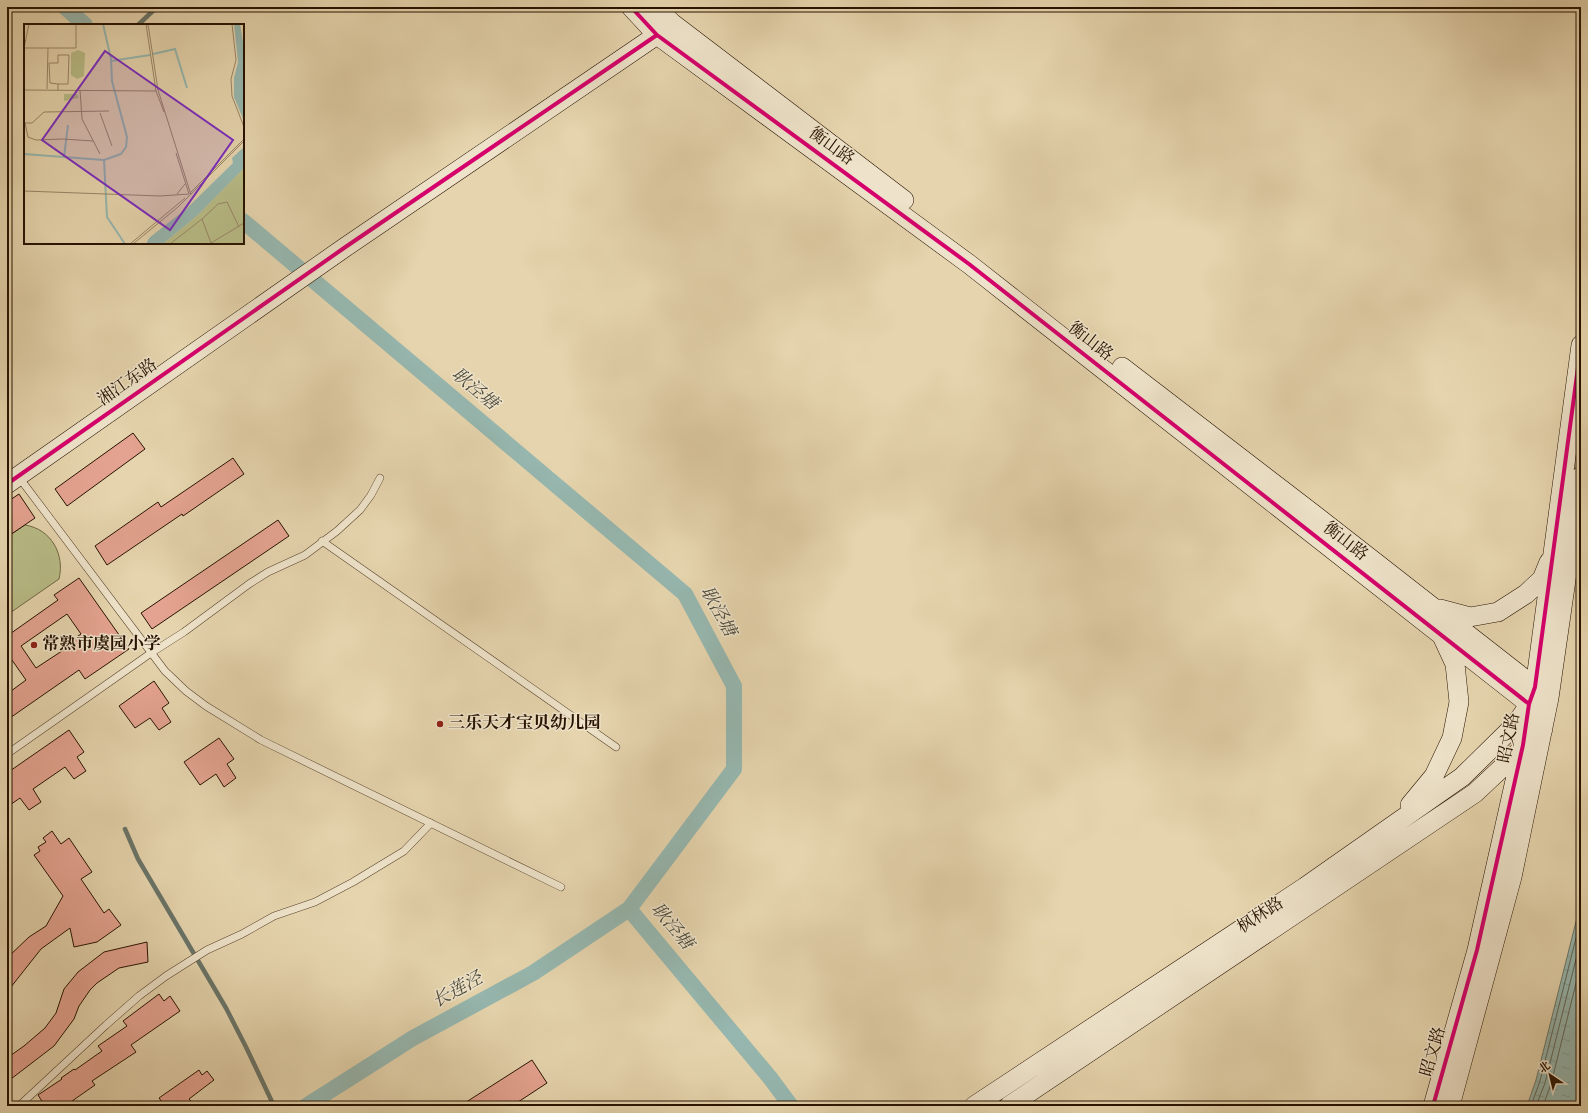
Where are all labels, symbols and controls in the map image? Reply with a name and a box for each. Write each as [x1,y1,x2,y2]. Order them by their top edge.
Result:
inset map [24,24,244,244]
street label: 衡山路 [803,122,859,172]
street label: 衡山路 [1063,317,1117,367]
street label: 湘江东路 [93,354,163,412]
water label: 耿泾塘 [445,363,505,419]
street label: 衡山路 [1318,517,1372,567]
water label: 耿泾塘 [693,582,743,645]
place label: 常熟市虞园小学 [42,633,161,657]
marker: 常熟市虞园小学 [29,640,39,650]
street label: 昭文路 [1493,711,1527,765]
place label: 三乐天才宝贝幼儿园 [448,712,601,736]
marker: 三乐天才宝贝幼儿园 [435,719,445,729]
street label: 枫林路 [1233,892,1289,940]
water label: 耿泾塘 [644,898,700,958]
water label: 长莲泾 [428,966,490,1015]
street label: 昭文路 [1415,1024,1453,1080]
north arrow [1530,1055,1570,1095]
text: 北 [1536,1058,1554,1077]

